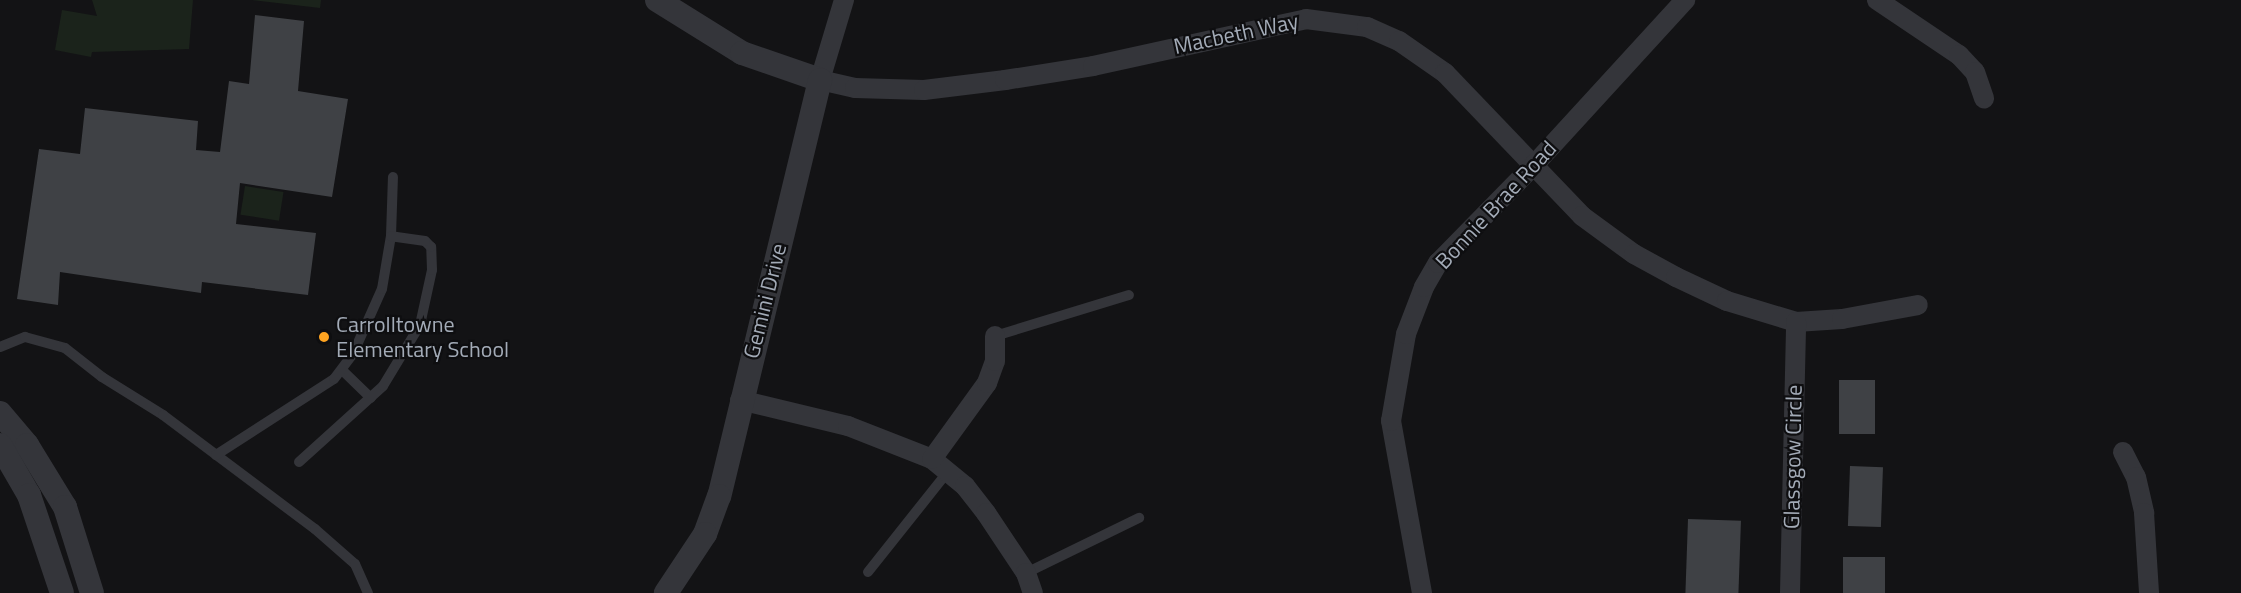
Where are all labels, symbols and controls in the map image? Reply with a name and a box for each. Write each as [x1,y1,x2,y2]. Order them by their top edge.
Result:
street label: Macbeth Way [1171,8,1301,60]
street label: Bonnie Brae Road [1430,136,1562,274]
street label: Gemini Drive [738,241,792,361]
place label: Carrolltowne Elementary School [336,311,509,362]
marker: Carrolltowne Elementary School [317,330,331,344]
street label: Glassgow Circle [1779,385,1807,529]

